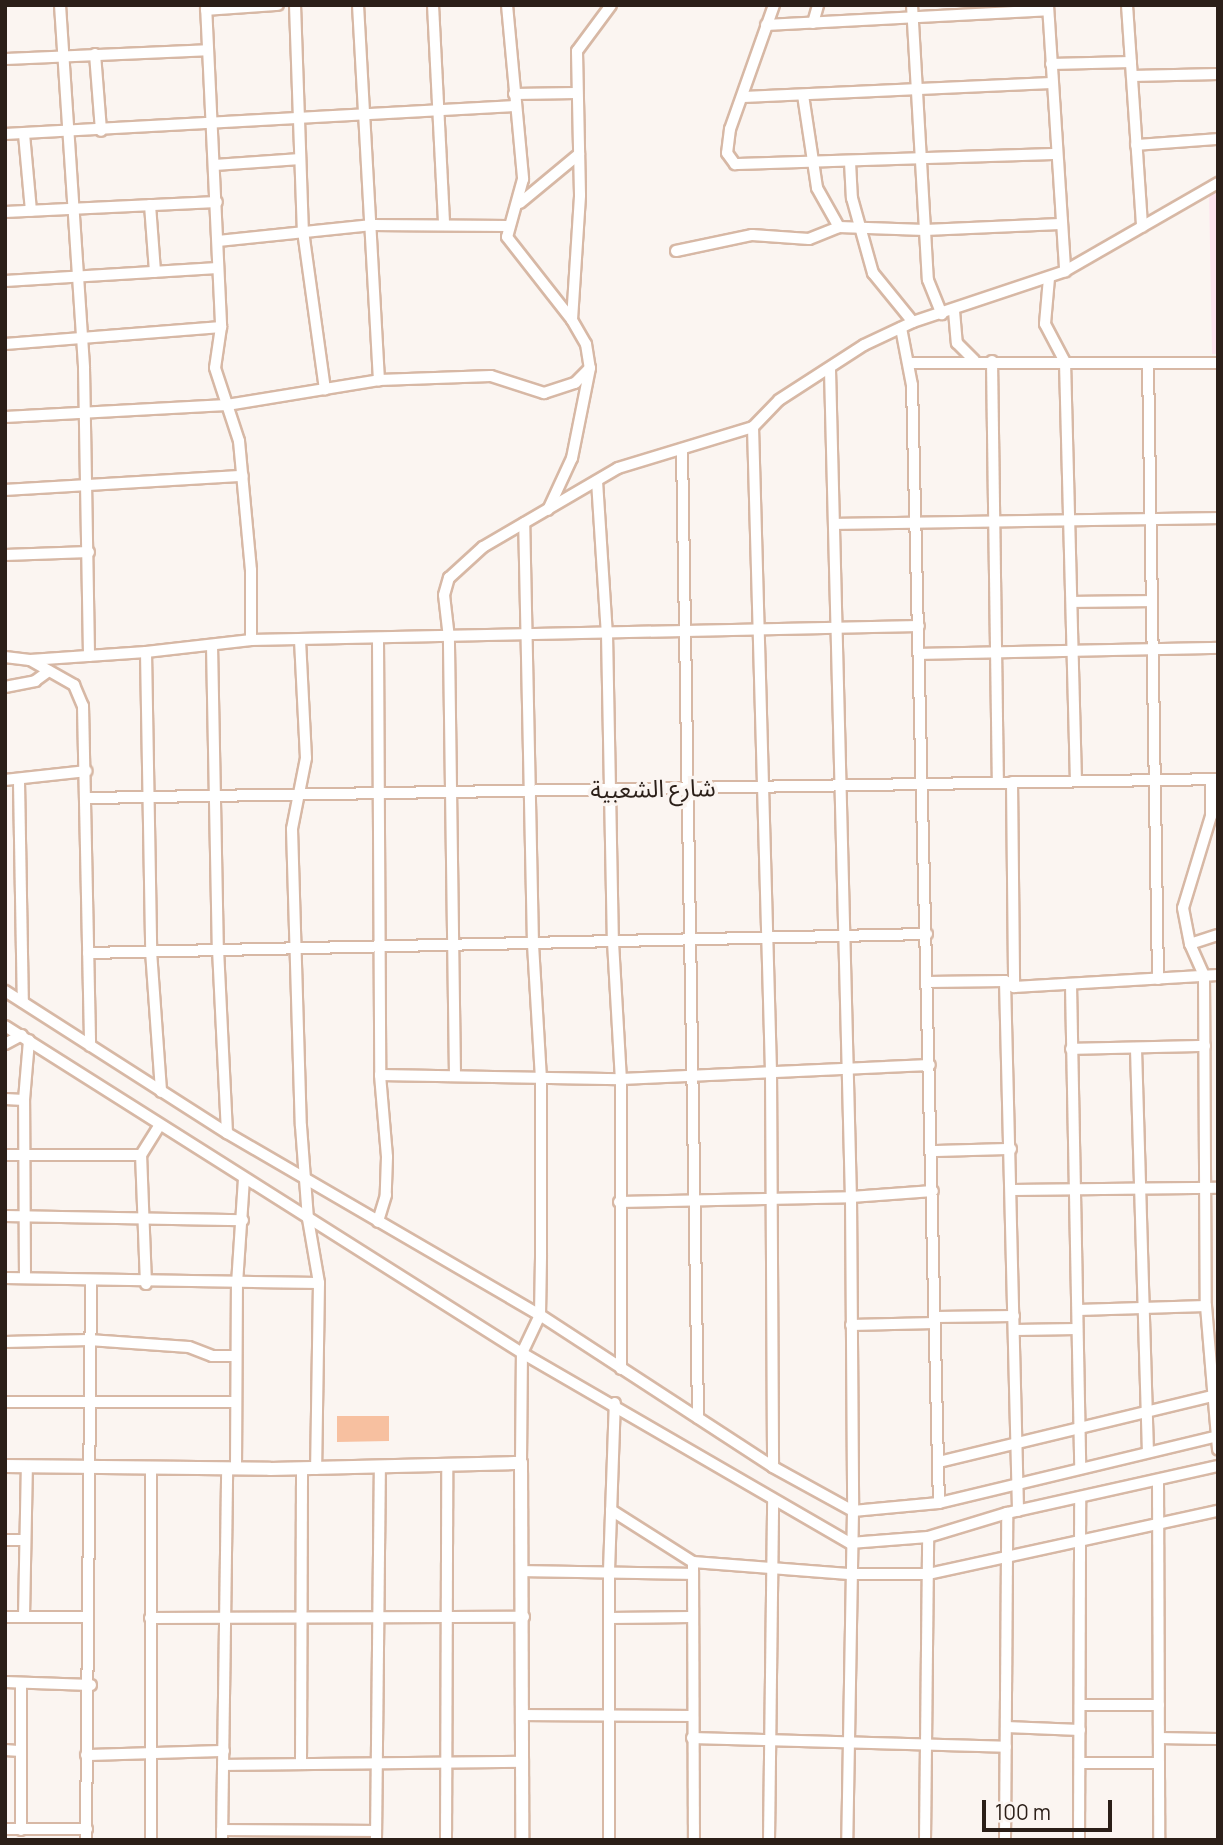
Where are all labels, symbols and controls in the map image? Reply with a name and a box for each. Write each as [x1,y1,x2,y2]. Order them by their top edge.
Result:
street label: شارع الشعبية [590,773,716,803]
scale bar [985,1786,1114,1830]
text: 100 m [995,1798,1051,1826]

